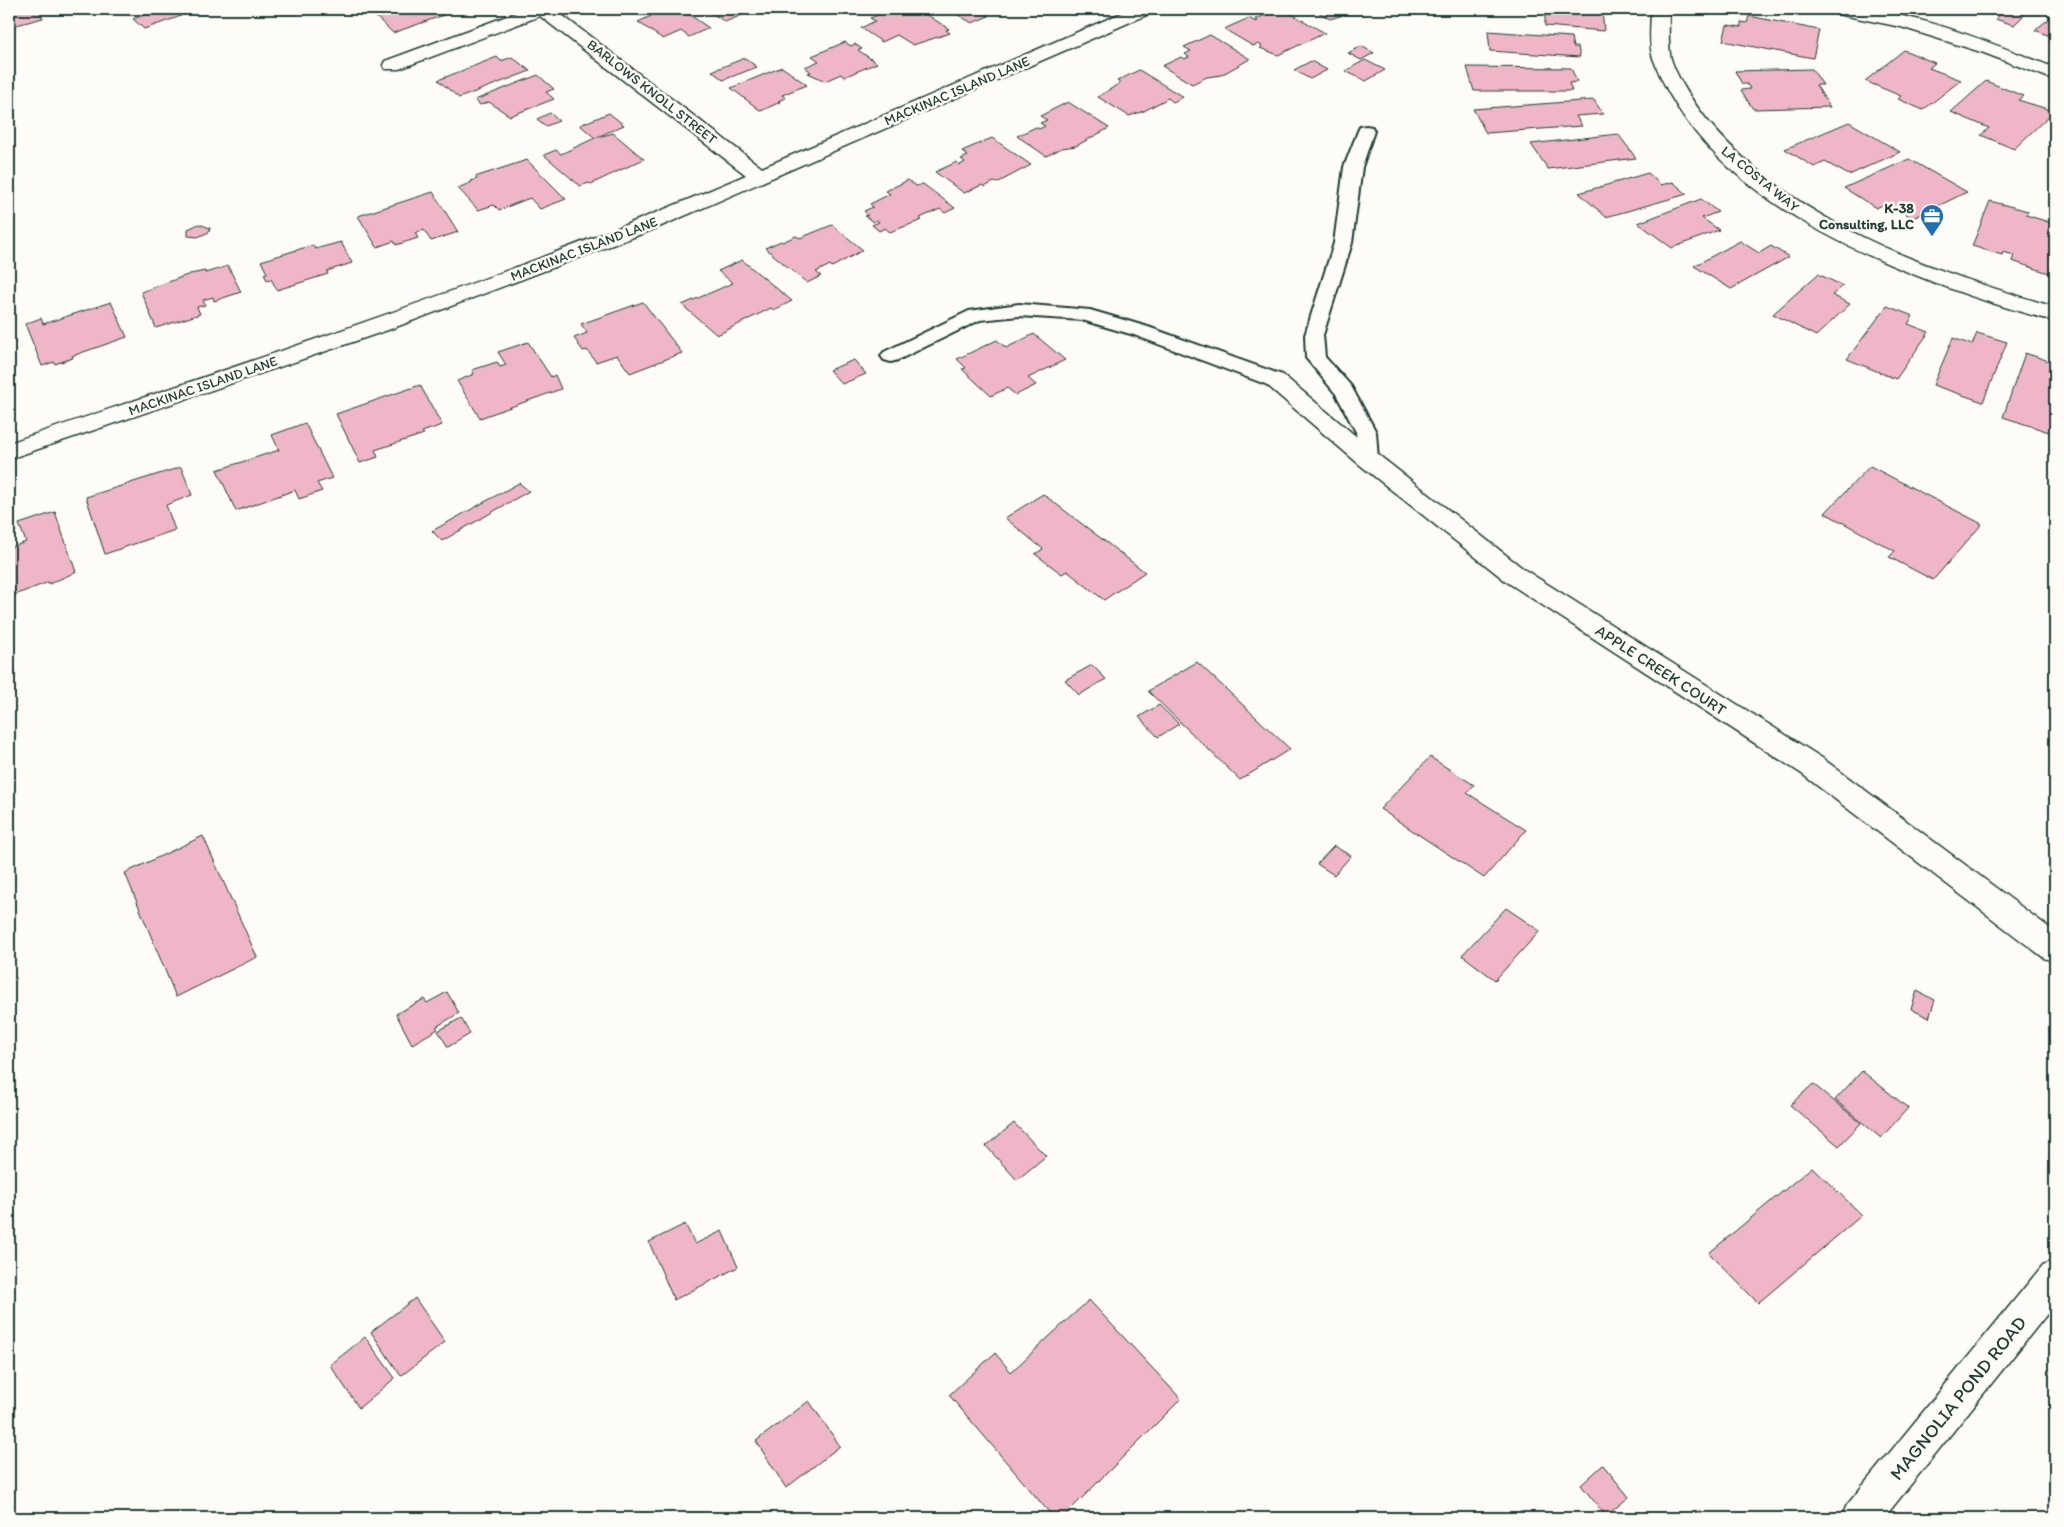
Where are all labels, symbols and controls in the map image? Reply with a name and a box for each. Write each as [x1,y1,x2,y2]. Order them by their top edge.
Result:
street label: BARLOWS KNOLL STREET [584,36,721,148]
street label: MACKINAC ISLAND LANE [882,53,1033,129]
street label: LA COSTA WAY [1718,142,1802,216]
place label: K-38 Consulting, LLC [1819,200,1914,233]
office icon: K-38 Consulting, LLC [1919,203,1945,237]
street label: MACKINAC ISLAND LANE [508,213,660,285]
street label: MACKINAC ISLAND LANE [126,352,280,419]
street label: APPLE CREEK COURT [1592,621,1730,719]
street label: MAGNOLIA POND ROAD [1885,1311,2031,1485]

